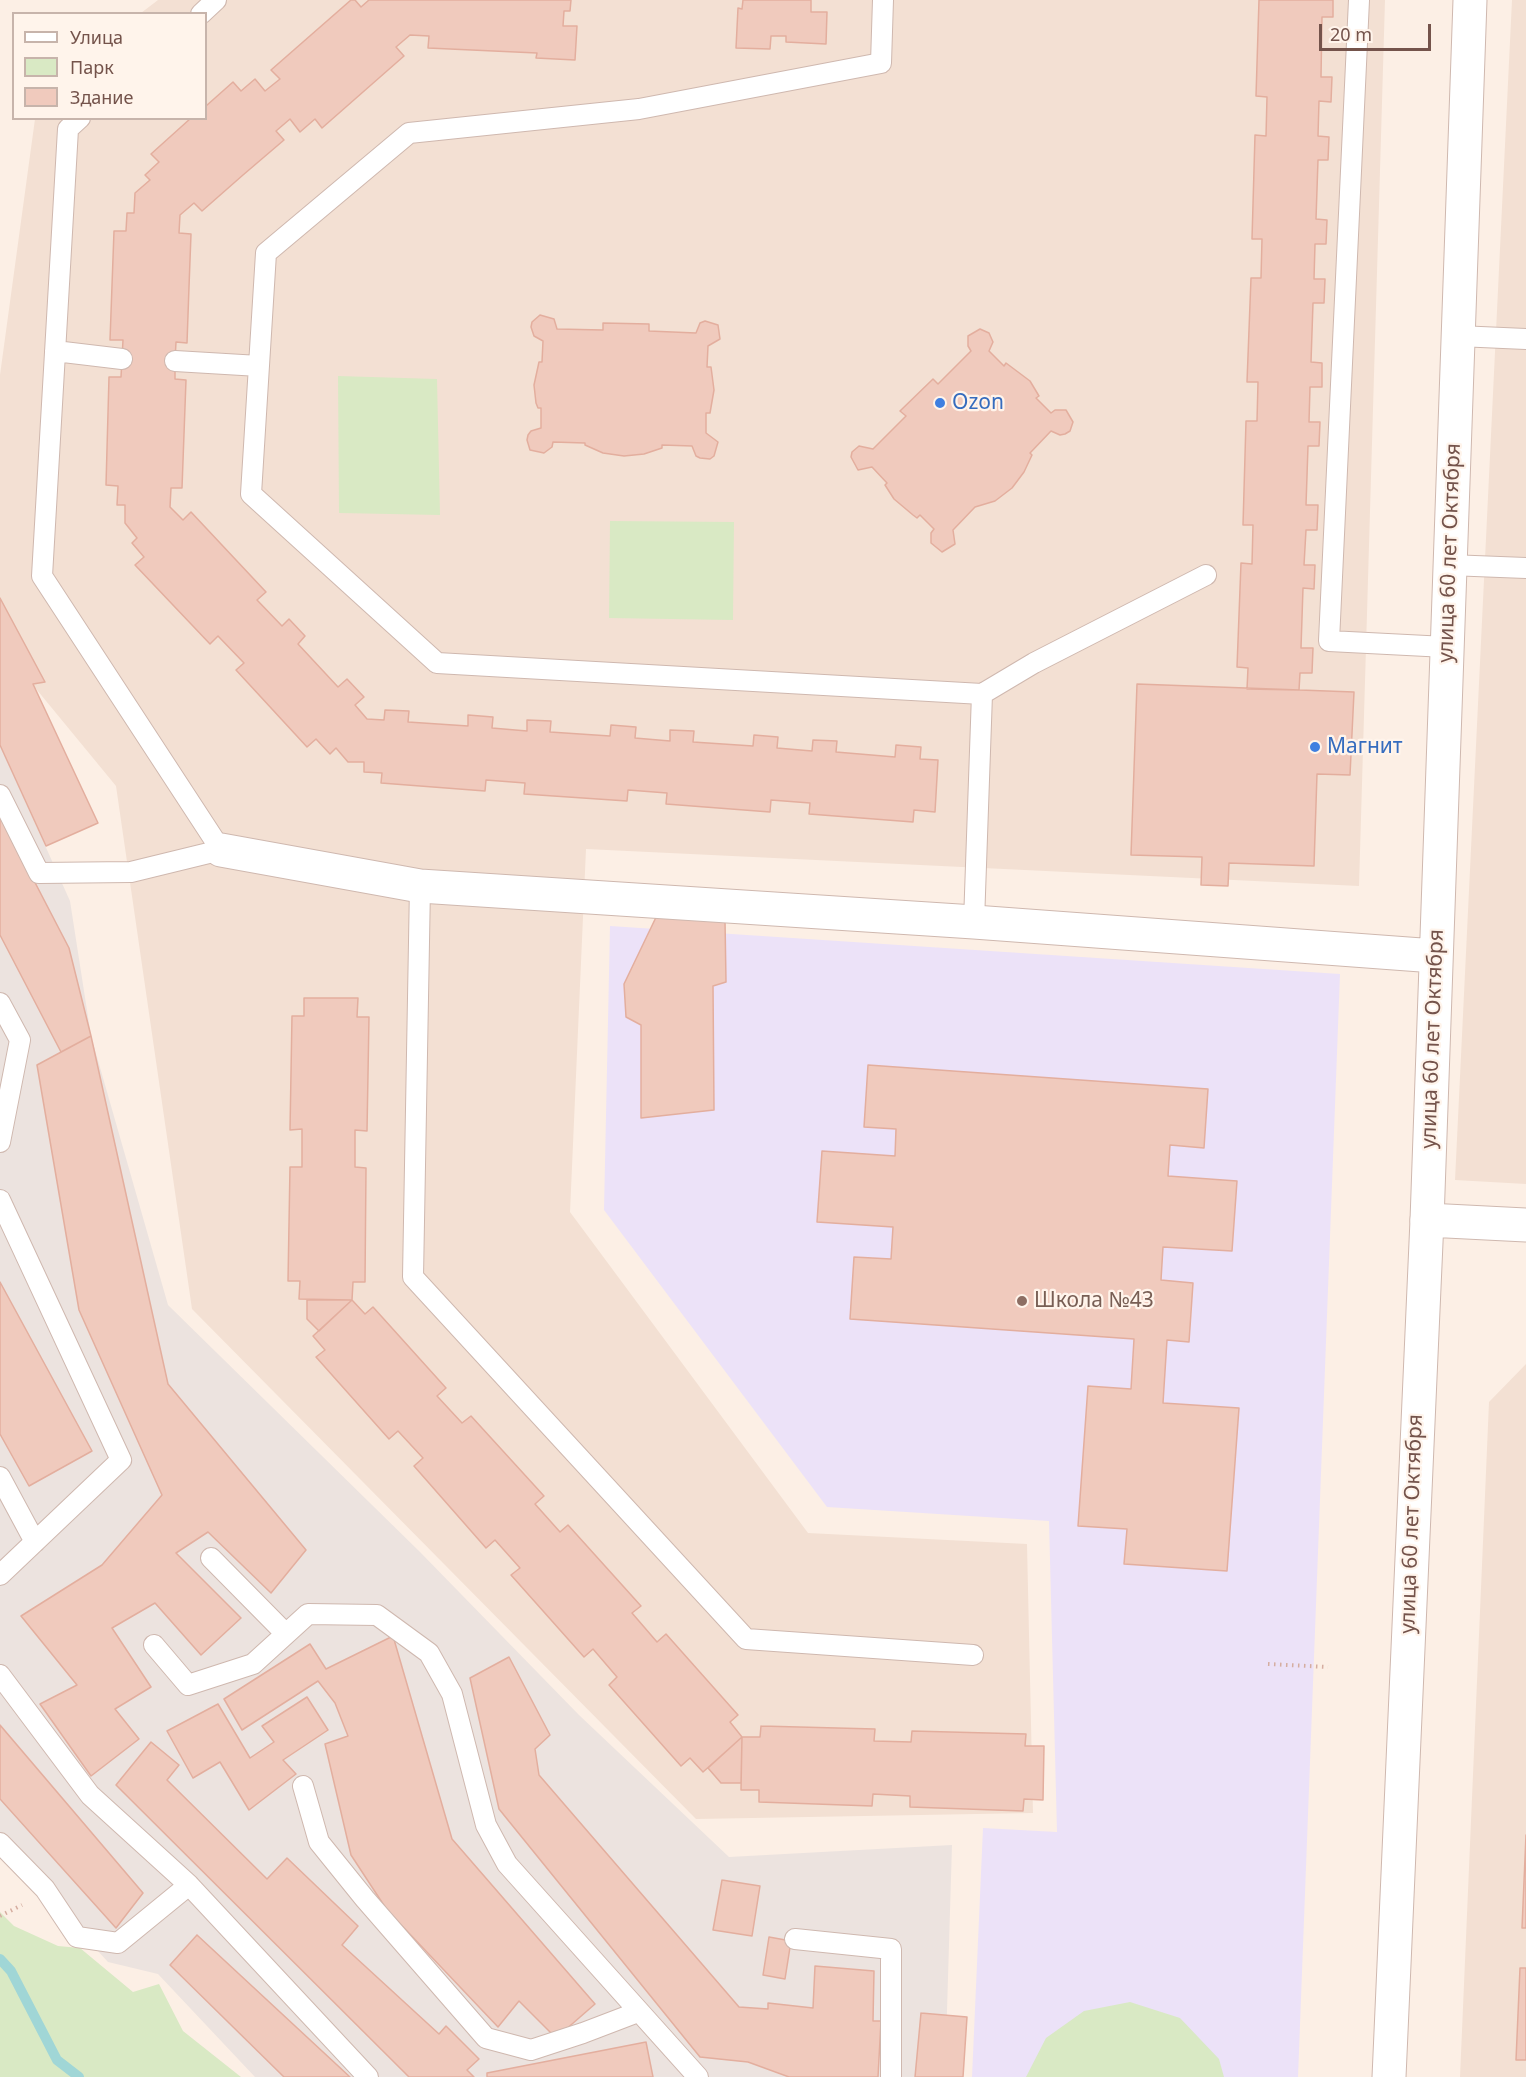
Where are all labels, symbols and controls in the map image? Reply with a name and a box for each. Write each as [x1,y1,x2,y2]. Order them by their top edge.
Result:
legend [12,12,207,120]
scale bar [1322,12,1434,50]
text: 20 m [1330,22,1372,46]
text: Улица [70,25,123,49]
text: Парк [70,55,114,79]
text: Здание [70,85,133,109]
place label: Ozon [952,390,1004,416]
marker: Ozon [933,396,947,410]
street label: улица 60 лет Октября [1434,443,1466,663]
place label: Магнит [1327,734,1403,760]
marker: Магнит [1308,740,1322,754]
street label: улица 60 лет Октября [1417,929,1449,1149]
place label: Школа №43 [1034,1288,1154,1314]
marker: Школа №43 [1015,1294,1029,1308]
street label: улица 60 лет Октября [1396,1414,1428,1634]

